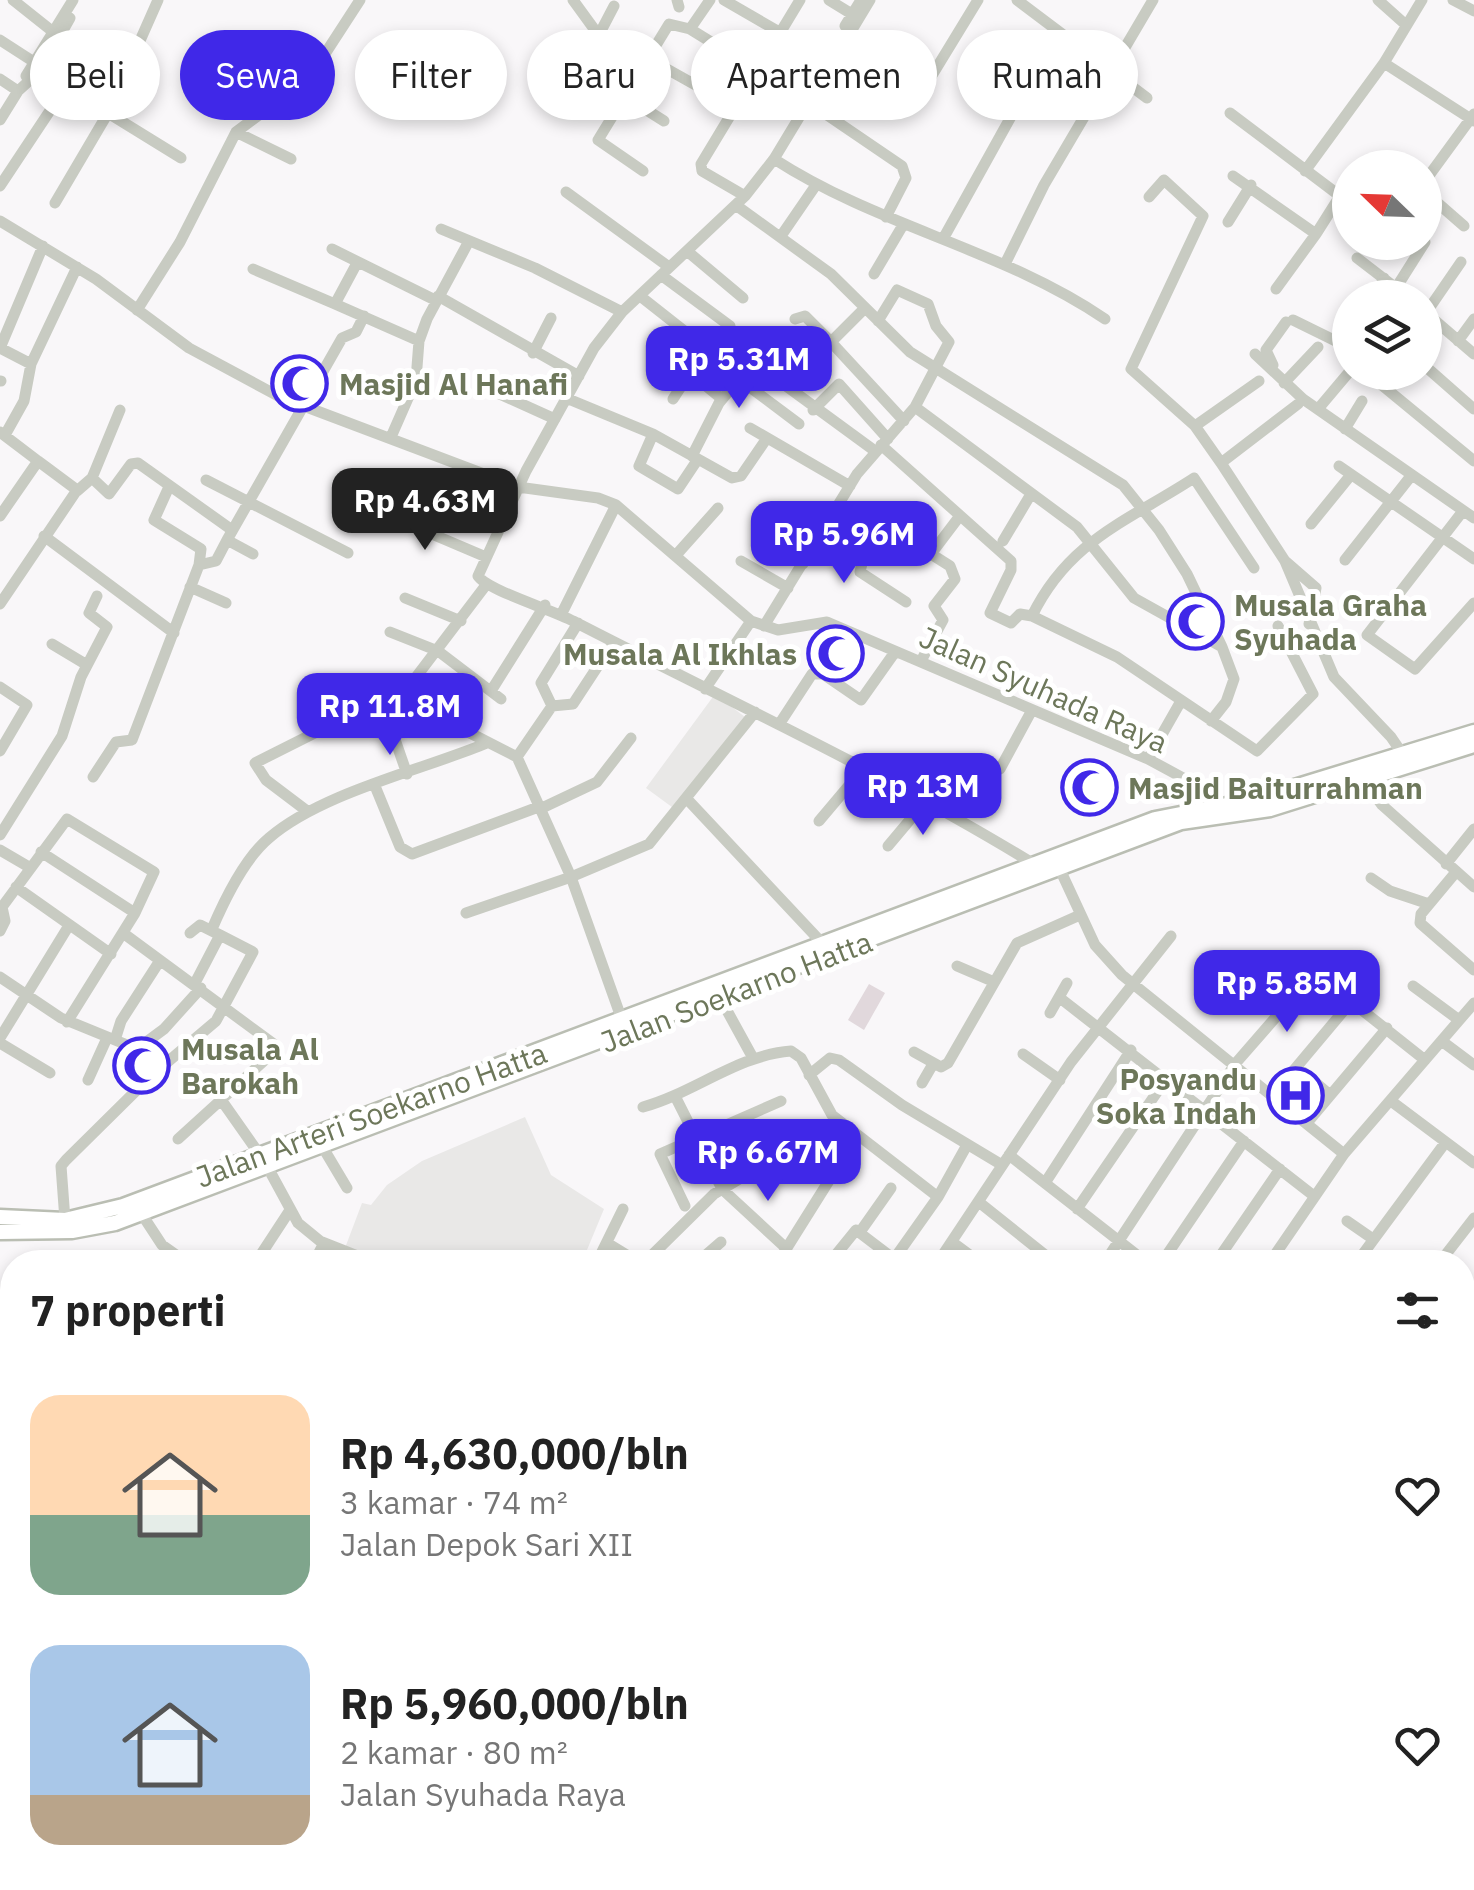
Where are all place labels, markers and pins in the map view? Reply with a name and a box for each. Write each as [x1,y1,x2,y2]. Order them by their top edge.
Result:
pin: Rp 5.31M [636,326,842,411]
mosque icon: Masjid Al Hanafi [270,353,330,413]
place label: Masjid Al Hanafi [339,364,568,403]
pin: Rp 4.63M [322,468,528,553]
pin: Rp 5.96M [741,501,947,586]
place label: Musala Graha Syuhada [1234,585,1427,658]
mosque icon: Musala Graha Syuhada [1165,591,1225,651]
mosque icon: Musala Al Ikhlas [806,623,866,683]
place label: Musala Al Ikhlas [563,634,797,673]
pin: Rp 11.8M [287,673,493,758]
pin: Rp 13M [842,753,1004,838]
mosque icon: Masjid Baiturrahman [1059,757,1119,817]
place label: Masjid Baiturrahman [1128,768,1423,807]
pin: Rp 5.85M [1184,950,1390,1035]
place label: Musala Al Barokah [181,1029,319,1102]
mosque icon: Musala Al Barokah [112,1035,172,1095]
place label: Posyandu Soka Indah [1096,1059,1257,1132]
hospital icon: Posyandu Soka Indah [1266,1065,1326,1125]
pin: Rp 6.67M [665,1119,871,1204]

